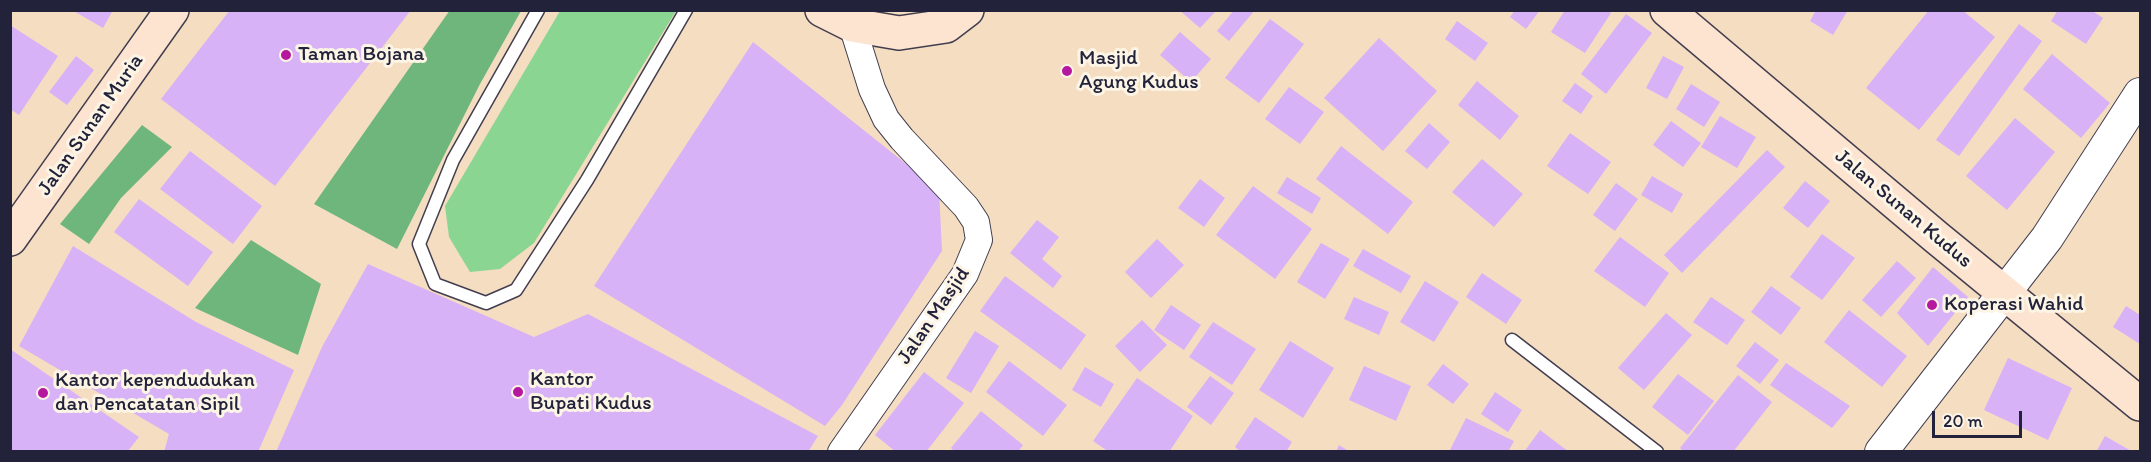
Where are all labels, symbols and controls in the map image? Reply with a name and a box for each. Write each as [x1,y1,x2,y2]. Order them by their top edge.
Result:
place label: Taman Bojana [298,42,424,68]
place label: Masjid Agung Kudus [1079,46,1199,96]
marker: Taman Bojana [279,48,293,62]
street label: Jalan Sunan Muria [33,49,149,201]
marker: Masjid Agung Kudus [1060,64,1074,78]
street label: Jalan Sunan Kudus [1829,144,1977,274]
street label: Jalan Masjid [892,263,976,369]
place label: Koperasi Wahid [1944,292,2084,318]
marker: Koperasi Wahid [1925,298,1939,312]
place label: Kantor Bupati Kudus [530,367,652,417]
place label: Kantor kependudukan dan Pencatatan Sipil [55,368,255,418]
marker: Kantor Bupati Kudus [511,385,525,399]
marker: Kantor kependudukan dan Pencatatan Sipil [36,386,50,400]
scale bar [1935,399,2025,437]
text: 20 m [1943,410,1983,432]

